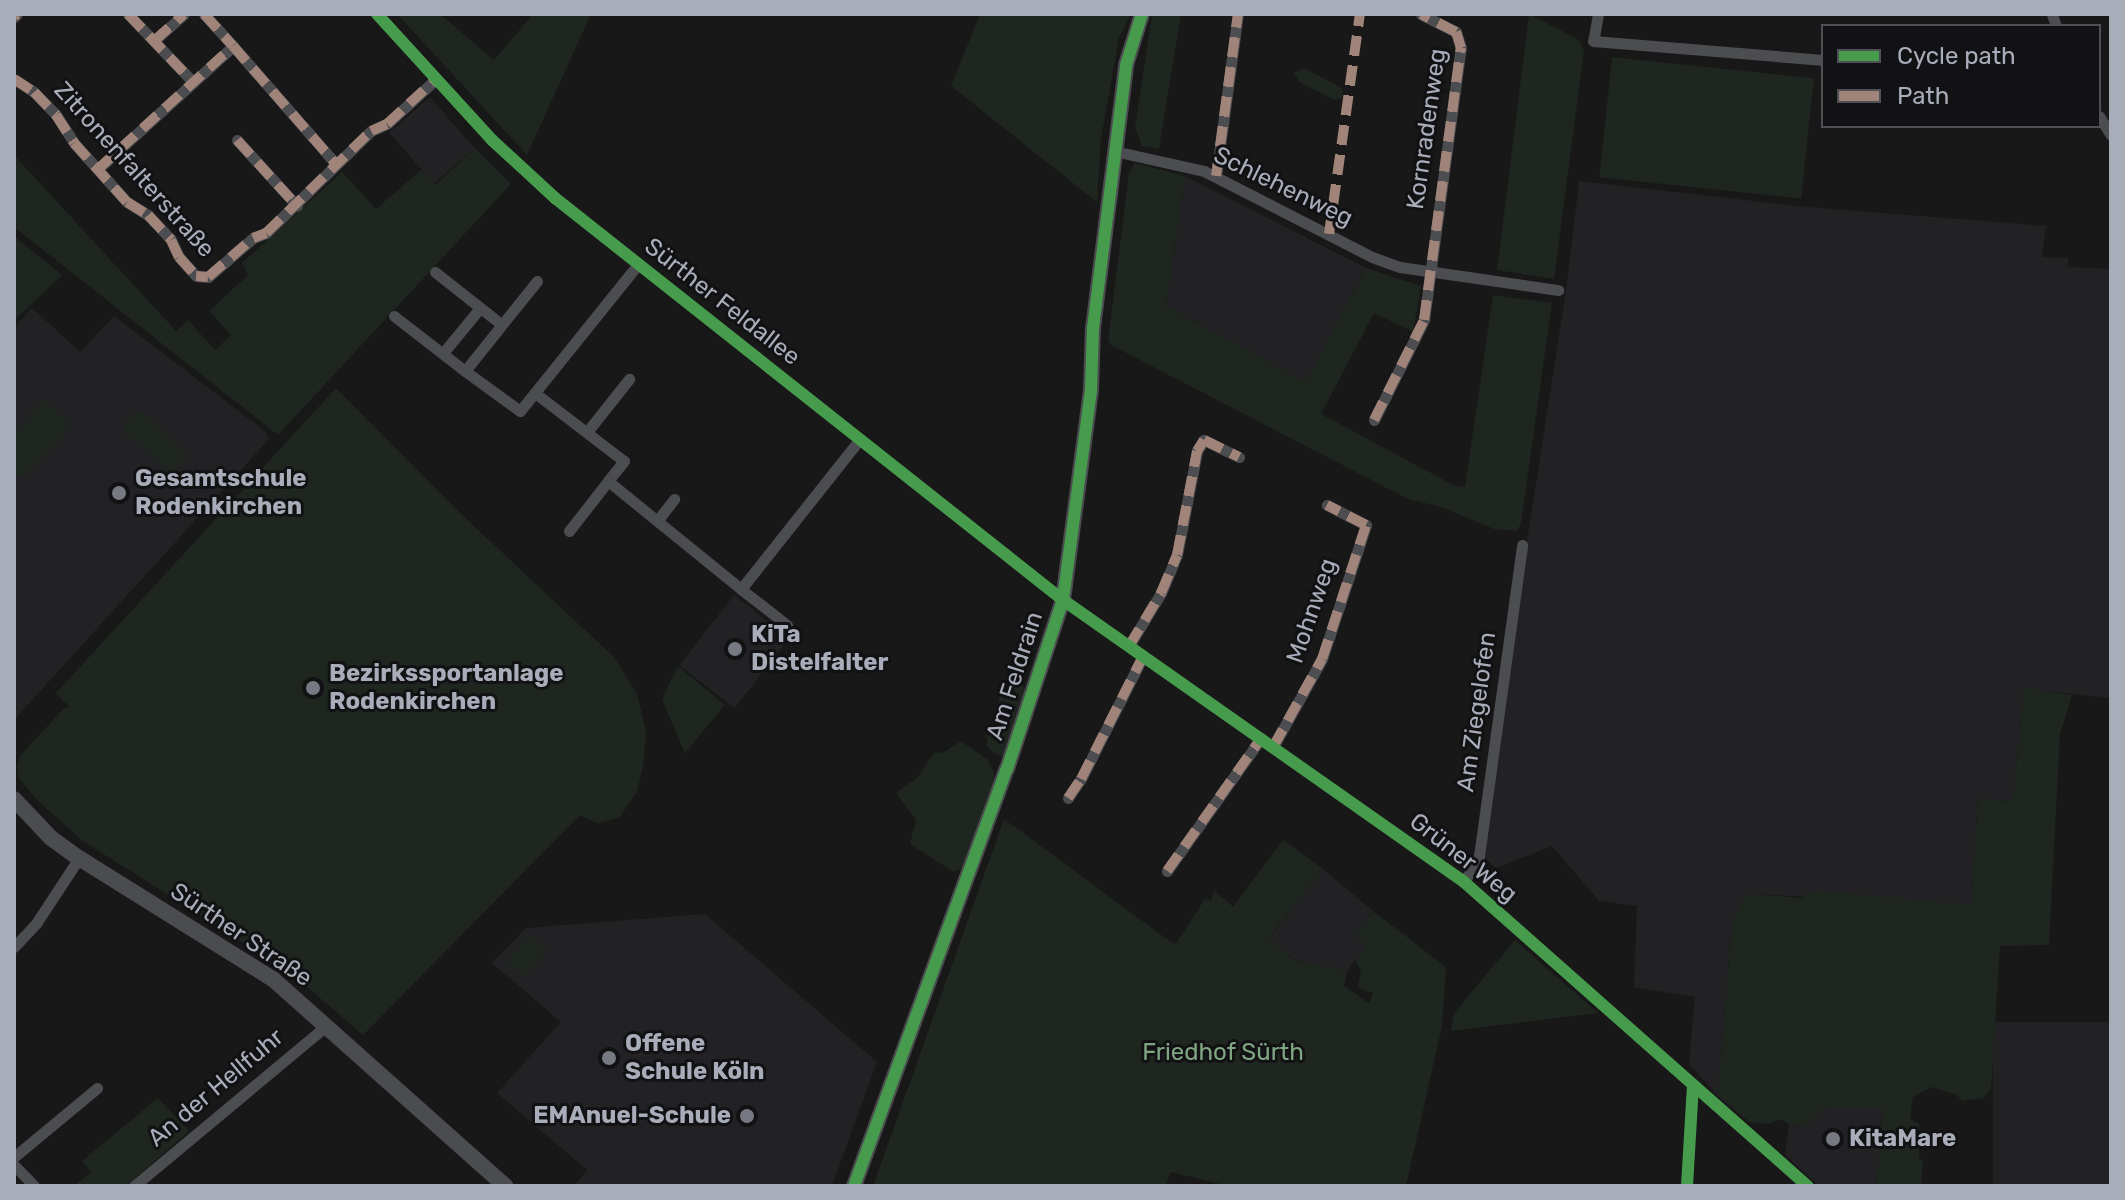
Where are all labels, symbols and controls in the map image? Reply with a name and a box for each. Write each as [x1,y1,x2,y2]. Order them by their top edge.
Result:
legend [1821,24,2101,128]
text: Cycle path [1897,42,2016,70]
street label: Kornradenweg [1401,47,1453,211]
street label: Zitronenfalterstraße [48,76,220,264]
text: Path [1897,82,1949,110]
street label: Schlehenweg [1209,141,1357,233]
street label: Sürther Feldallee [638,232,806,372]
place label: Gesamtschule Rodenkirchen [135,465,307,521]
marker: Gesamtschule Rodenkirchen [110,484,128,502]
street label: Mohnweg [1281,555,1343,667]
street label: Am Feldrain [981,608,1049,744]
place label: KiTa Distelfalter [751,621,888,677]
street label: Am Ziegelofen [1452,630,1502,794]
marker: KiTa Distelfalter [726,640,744,658]
place label: Bezirkssportanlage Rodenkirchen [329,660,563,716]
marker: Bezirkssportanlage Rodenkirchen [304,679,322,697]
street label: Grüner Weg [1403,807,1523,909]
street label: Sürther Straße [165,877,317,993]
street label: An der Hellfuhr [142,1023,290,1153]
place label: Offene Schule Köln [625,1030,764,1086]
park label: Friedhof Sürth [1142,1039,1304,1067]
marker: Offene Schule Köln [600,1049,618,1067]
place label: EMAnuel-Schule [533,1102,731,1130]
marker: EMAnuel-Schule [738,1107,756,1125]
place label: KitaMare [1849,1125,1956,1153]
marker: KitaMare [1824,1130,1842,1148]

